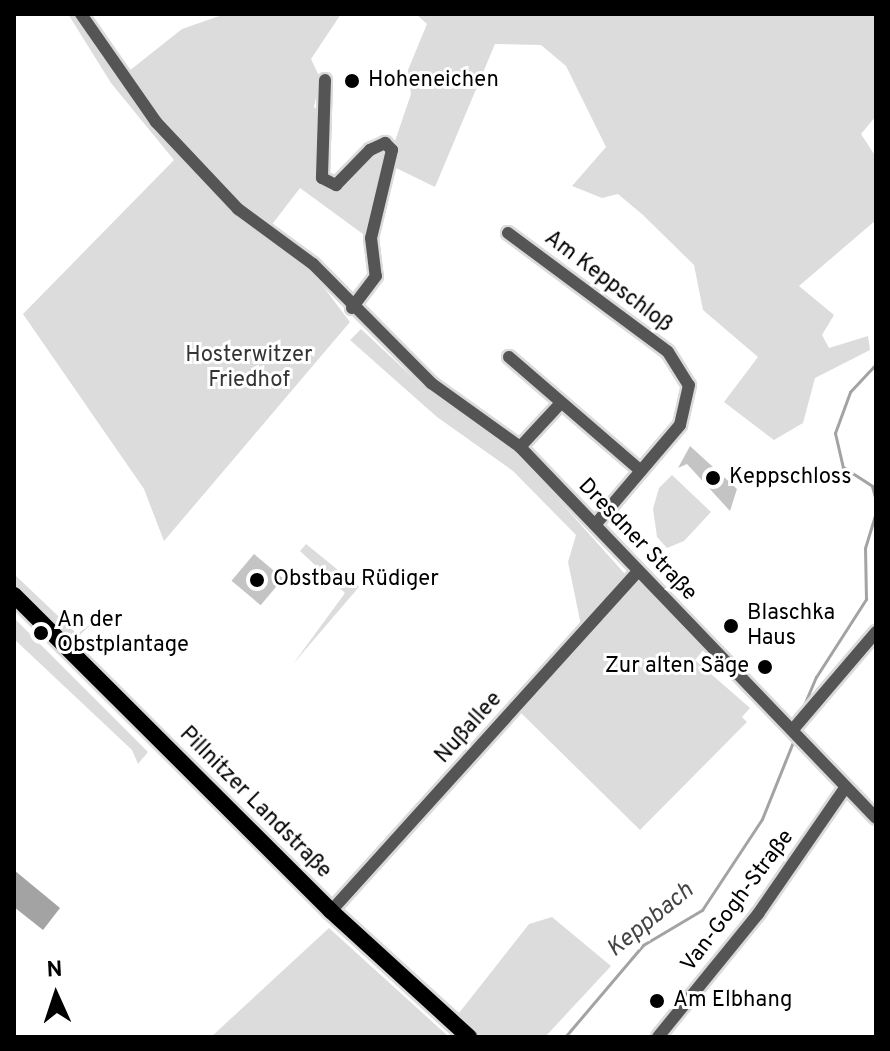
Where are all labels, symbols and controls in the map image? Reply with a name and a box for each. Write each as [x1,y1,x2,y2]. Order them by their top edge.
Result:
place label: Hoheneichen [368,68,499,94]
marker: Hoheneichen [343,72,361,90]
street label: Am Keppschloß [539,225,677,339]
park label: Hosterwitzer Friedhof [185,342,313,394]
place label: Keppschloss [729,465,851,491]
marker: Keppschloss [704,469,722,487]
street label: Dresdner Straße [572,473,702,607]
place label: Obstbau Rüdiger [273,567,439,593]
marker: Obstbau Rüdiger [248,571,266,589]
place label: Blaschka Haus [747,600,835,652]
place label: An der Obstplantage [57,607,189,658]
marker: Blaschka Haus [722,617,740,635]
marker: An der Obstplantage [32,624,50,642]
place label: Zur alten Säge [605,654,749,680]
marker: Zur alten Säge [756,658,774,676]
street label: Nußallee [430,687,508,769]
street label: Pillnitzer Landstraße [173,721,337,885]
street label: Van-Gogh-Straße [676,825,800,977]
water label: Keppbach [602,877,700,965]
north arrow [16,955,96,1035]
text: N [46,957,63,984]
place label: Am Elbhang [673,988,793,1014]
marker: Am Elbhang [648,992,666,1010]

